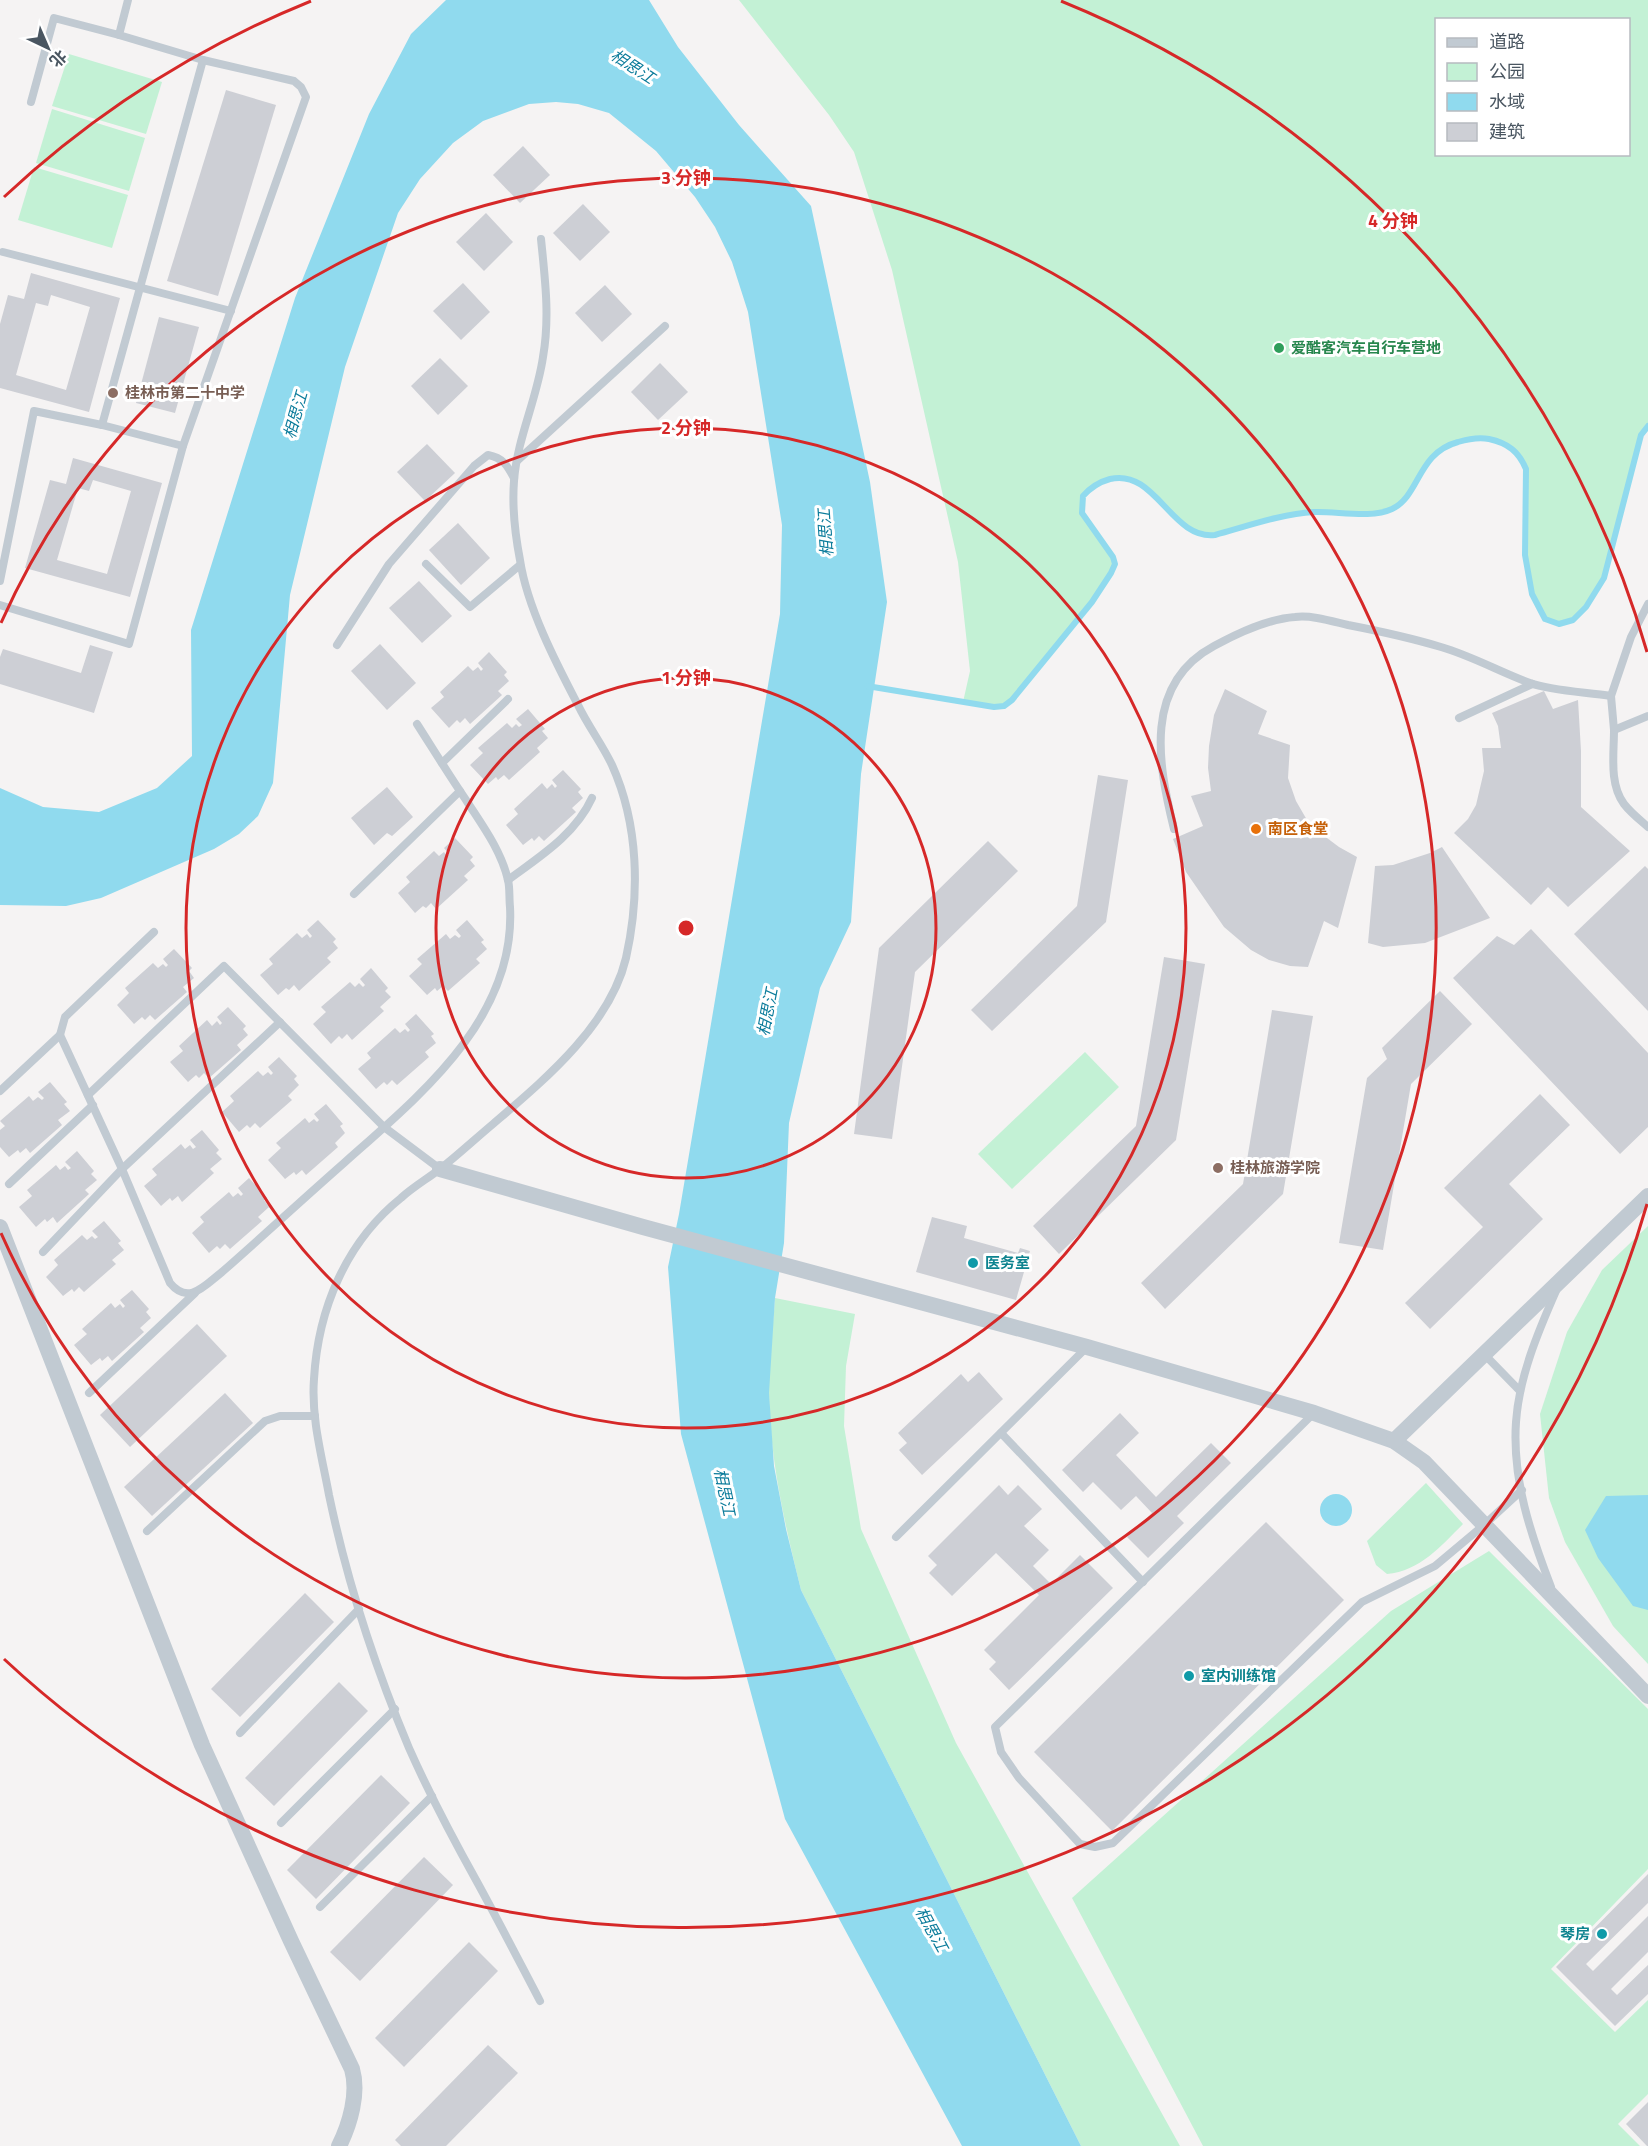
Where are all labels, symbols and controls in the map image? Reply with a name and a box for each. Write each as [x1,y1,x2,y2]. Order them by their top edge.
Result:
north arrow [18,18,78,78]
legend [1435,18,1630,156]
text: 道路 [1489,28,1525,55]
water label: 相思江 [606,43,661,90]
text: 北 [44,45,73,73]
text: 公园 [1489,58,1525,85]
text: 水域 [1489,88,1525,115]
text: 建筑 [1489,118,1525,145]
text: 3 分钟 [661,164,711,191]
text: 4 分钟 [1368,207,1418,234]
place label: 爱酷客汽车自行车营地 [1291,336,1441,359]
marker: 爱酷客汽车自行车营地 [1272,341,1286,355]
place label: 桂林市第二十中学 [125,381,245,404]
marker: 桂林市第二十中学 [106,386,120,400]
water label: 相思江 [277,387,314,441]
text: 2 分钟 [661,414,711,441]
water label: 相思江 [811,506,839,558]
text: 1 分钟 [661,664,711,691]
place label: 南区食堂 [1268,817,1328,840]
marker: 南区食堂 [1249,822,1263,836]
centre of rings [676,918,696,938]
water label: 相思江 [751,984,784,1038]
place label: 桂林旅游学院 [1230,1156,1320,1179]
marker: 桂林旅游学院 [1211,1161,1225,1175]
place label: 医务室 [985,1251,1030,1274]
marker: 医务室 [966,1256,980,1270]
water label: 相思江 [708,1466,742,1520]
place label: 室内训练馆 [1201,1664,1276,1687]
marker: 室内训练馆 [1182,1669,1196,1683]
water label: 相思江 [910,1902,955,1958]
place label: 琴房 [1560,1922,1590,1945]
marker: 琴房 [1595,1927,1609,1941]

